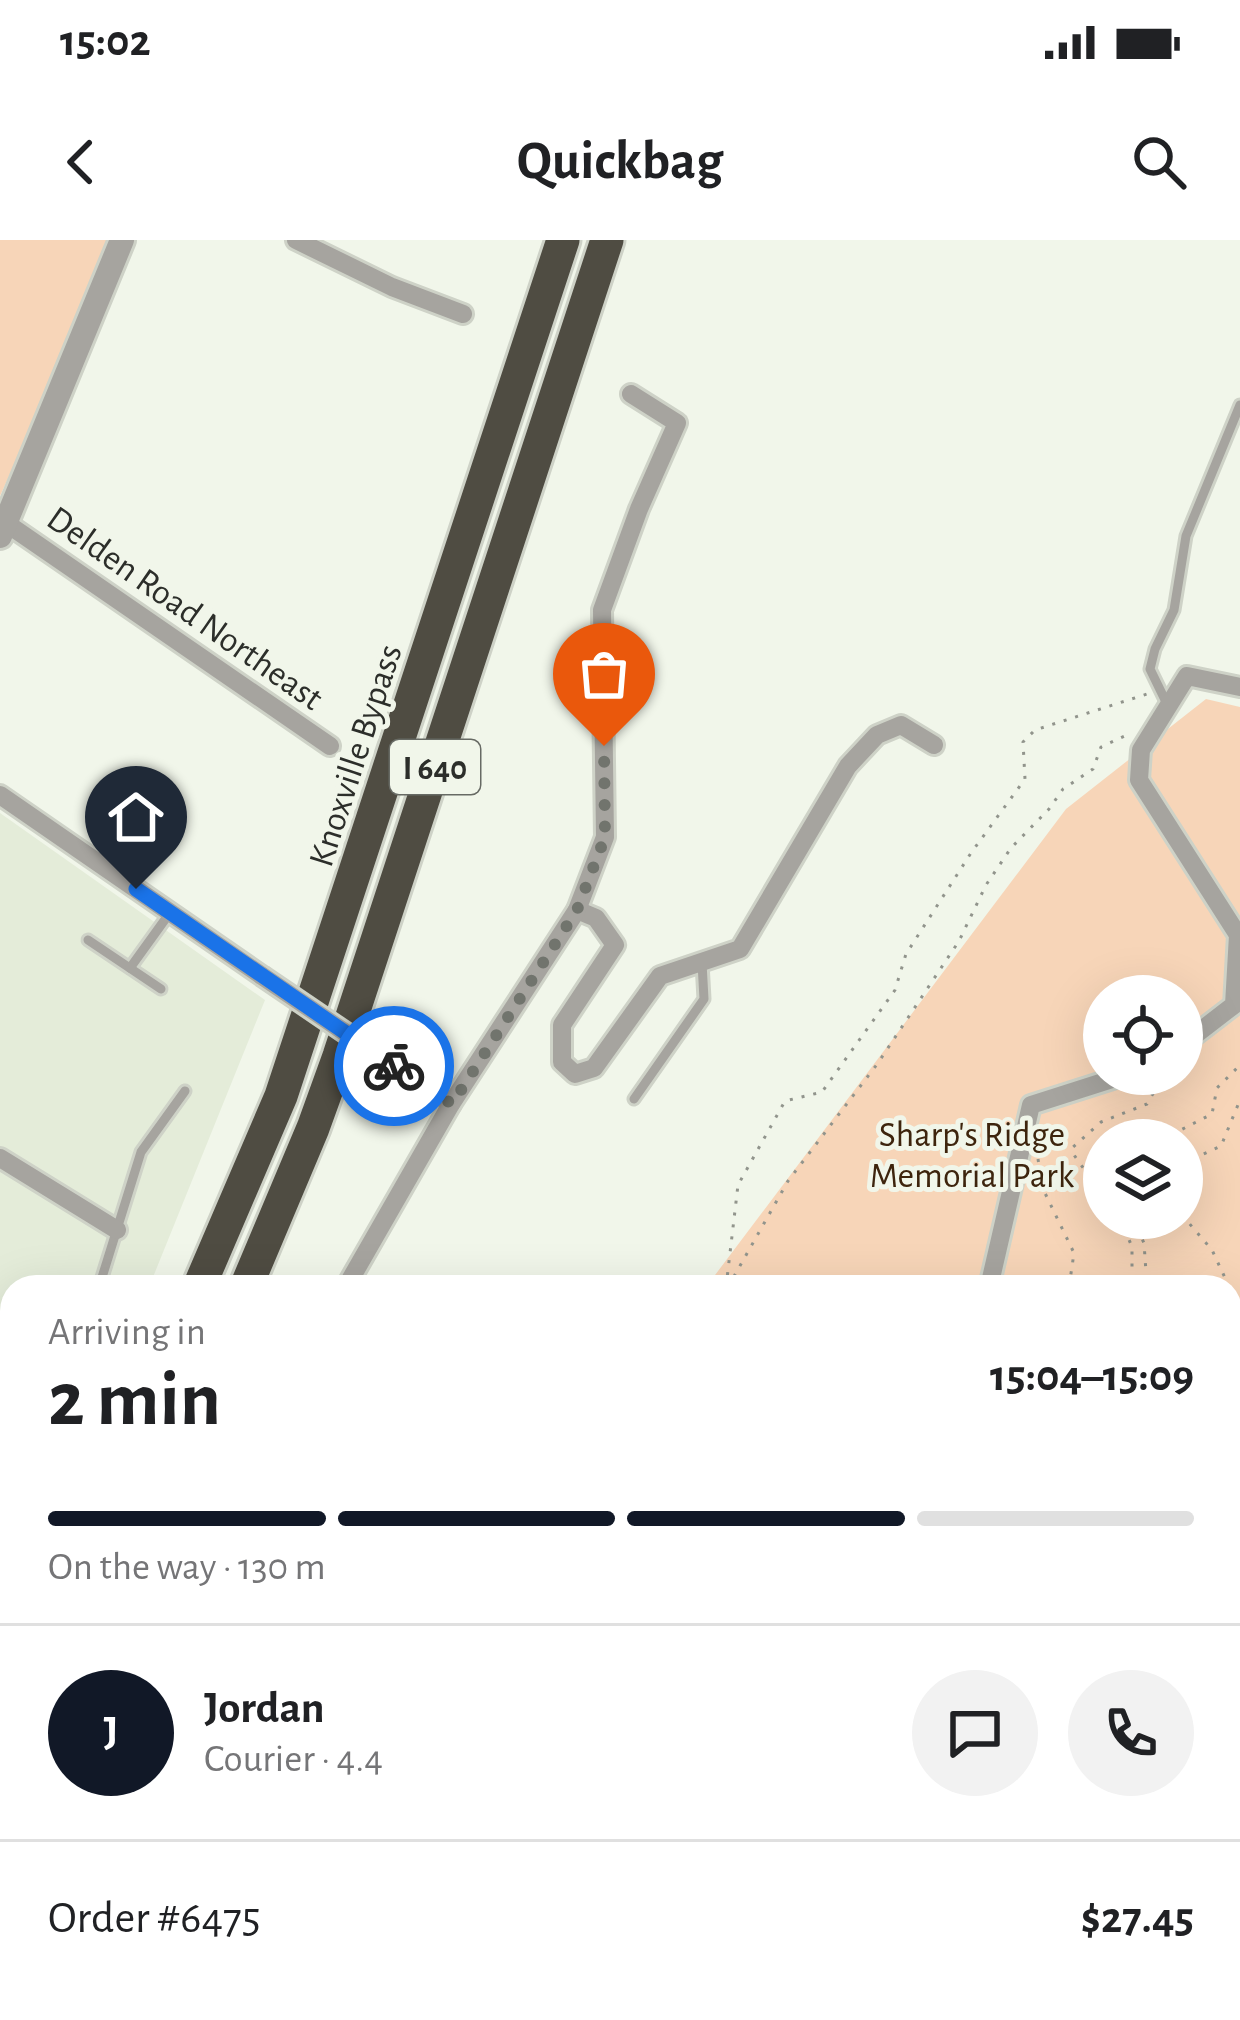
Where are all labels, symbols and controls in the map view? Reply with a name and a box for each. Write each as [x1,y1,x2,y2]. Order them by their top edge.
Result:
text: 15:02 [60,19,151,64]
icon: back [48,129,114,195]
icon: search [1126,129,1192,195]
text: Quickbag [517,135,723,189]
street label: Delden Road Northeast [41,500,330,717]
pin [553,623,655,746]
street label: Knoxville Bypass [303,640,409,871]
icon: bag [571,641,637,707]
road number: I 640 [390,740,480,794]
pin [85,766,187,889]
icon: home [103,784,169,850]
map controls [1083,975,1203,1239]
button: locate [1083,975,1203,1095]
courier [334,1006,454,1126]
icon: bike [361,1033,427,1099]
park label: Sharp's Ridge Memorial Park [870,1117,1075,1194]
button: layers [1083,1119,1203,1239]
text: Arriving in [48,1313,206,1352]
text: 15:04–15:09 [990,1354,1194,1399]
text: 2 min [48,1362,221,1440]
text: On the way · 130 m [48,1548,326,1587]
button: chat [912,1670,1038,1796]
button: phone [1068,1670,1194,1796]
text: Jordan [204,1686,325,1731]
text: J [103,1710,119,1755]
text: Courier · 4.4 [204,1740,383,1779]
text: Order #6475 [48,1896,261,1941]
text: $27.45 [1081,1896,1194,1941]

